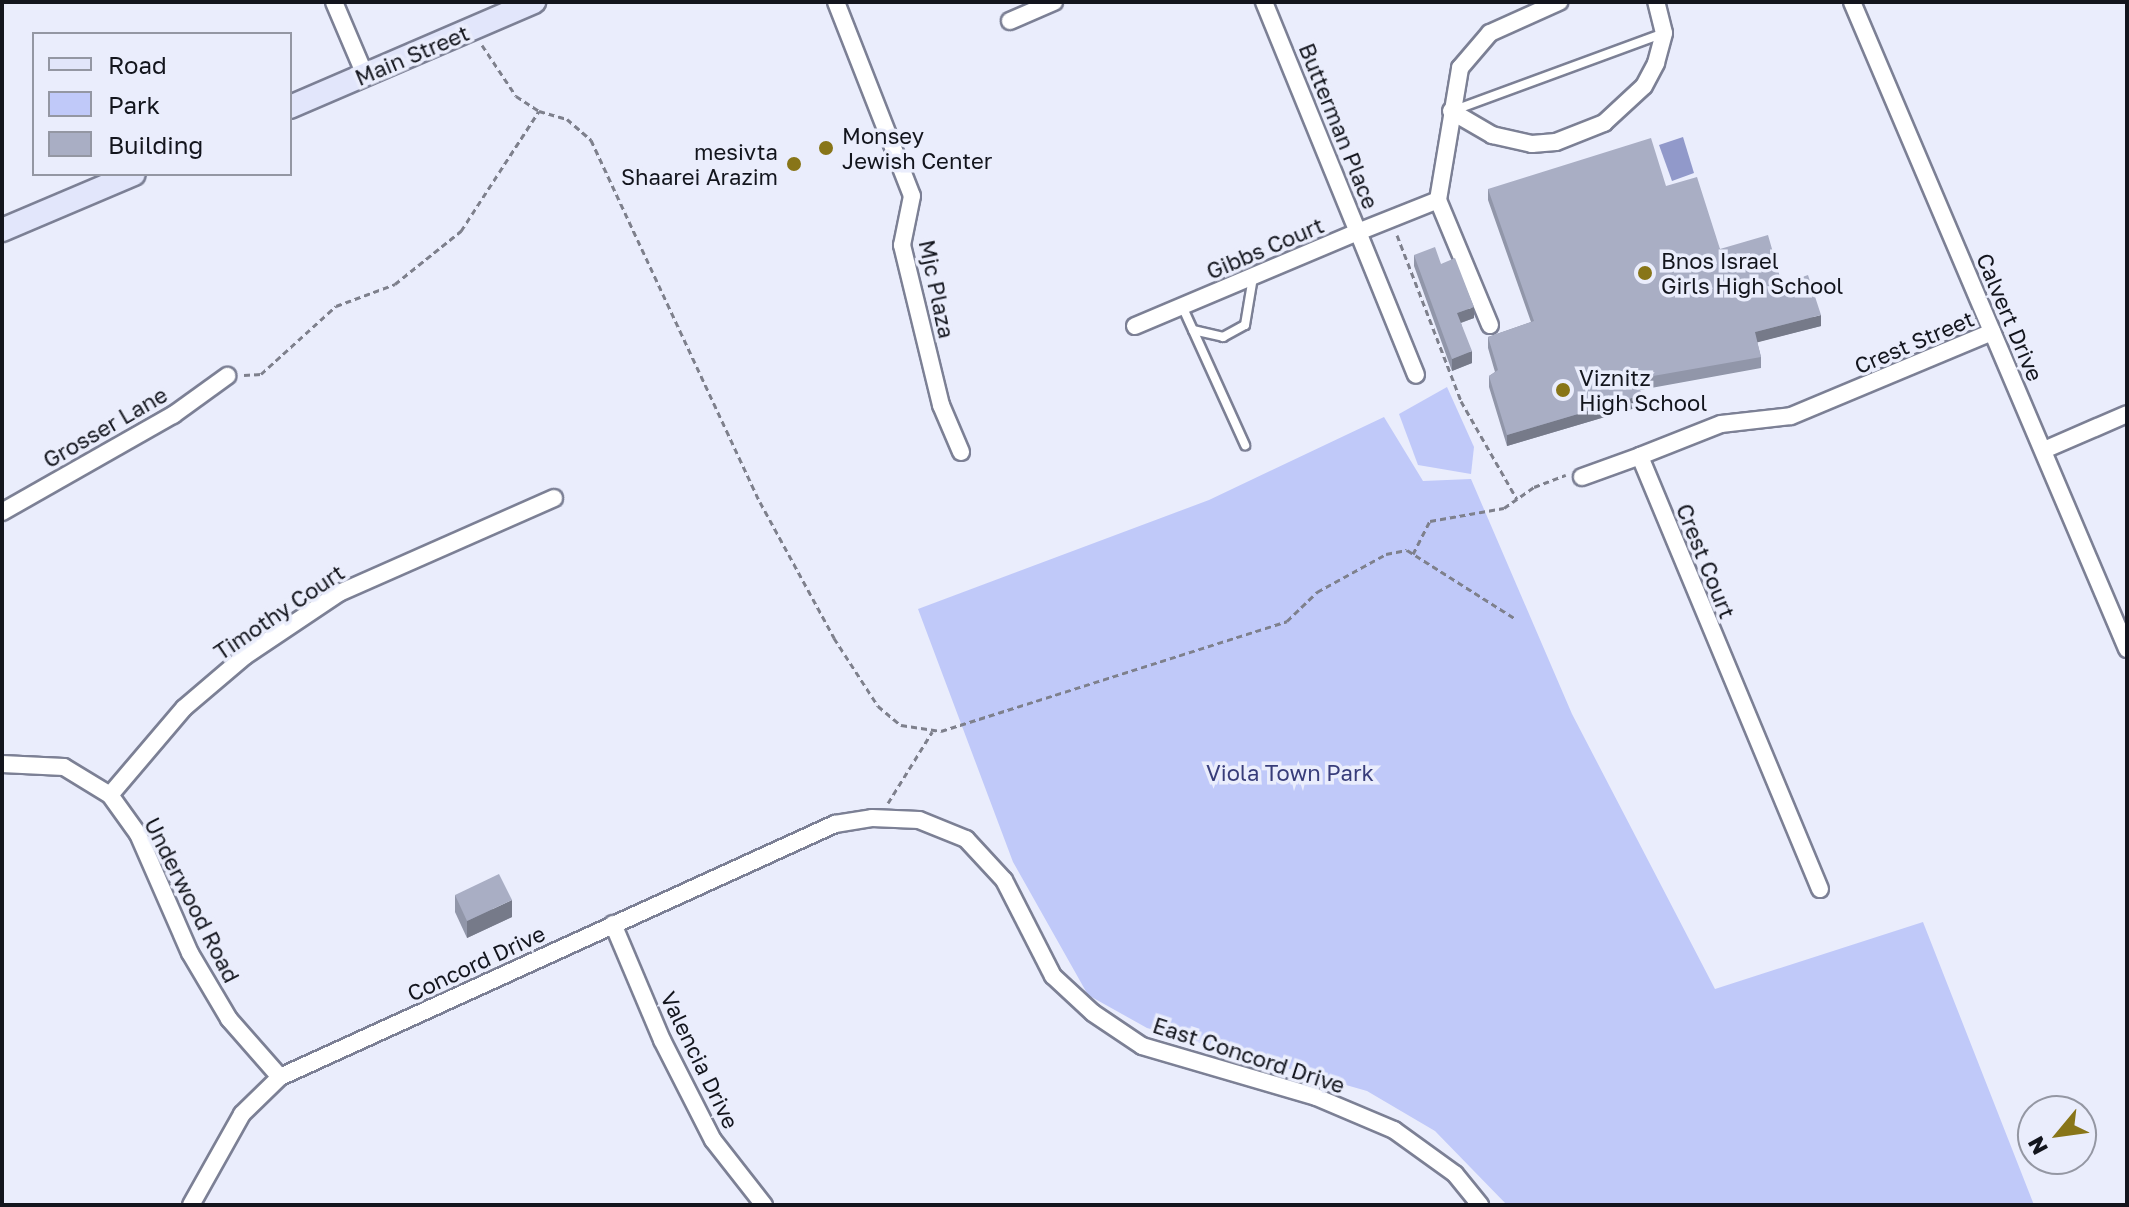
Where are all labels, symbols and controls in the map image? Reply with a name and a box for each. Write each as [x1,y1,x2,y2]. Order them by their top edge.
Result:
street label: Main Street [351,19,473,91]
legend [32,32,292,176]
street label: Butterman Place [1294,39,1384,213]
text: Road [108,50,167,79]
text: Park [108,90,160,119]
place label: Monsey Jewish Center [842,122,992,174]
text: Building [108,130,203,159]
place label: mesivta Shaarei Arazim [621,138,778,190]
marker: Monsey Jewish Center [817,139,835,157]
marker: mesivta Shaarei Arazim [785,155,803,173]
street label: Gibbs Court [1202,211,1328,285]
street label: Mjc Plaza [914,237,960,341]
place label: Bnos Israel Girls High School [1661,247,1843,298]
street label: Calvert Drive [1971,249,2049,385]
marker: Bnos Israel Girls High School [1636,264,1654,282]
street label: Crest Street [1850,305,1978,379]
place label: Viznitz High School [1579,364,1707,416]
street label: Grosser Lane [38,381,172,473]
marker: Viznitz High School [1554,381,1572,399]
street label: Crest Court [1671,500,1741,622]
street label: Timothy Court [209,559,349,665]
park label: Viola Town Park [1206,760,1374,786]
street label: Underwood Road [139,813,245,987]
street label: Concord Drive [403,920,549,1006]
street label: Valencia Drive [655,987,745,1133]
street label: East Concord Drive [1150,1011,1348,1099]
north arrow [2017,1095,2097,1175]
text: N [2021,1132,2053,1160]

